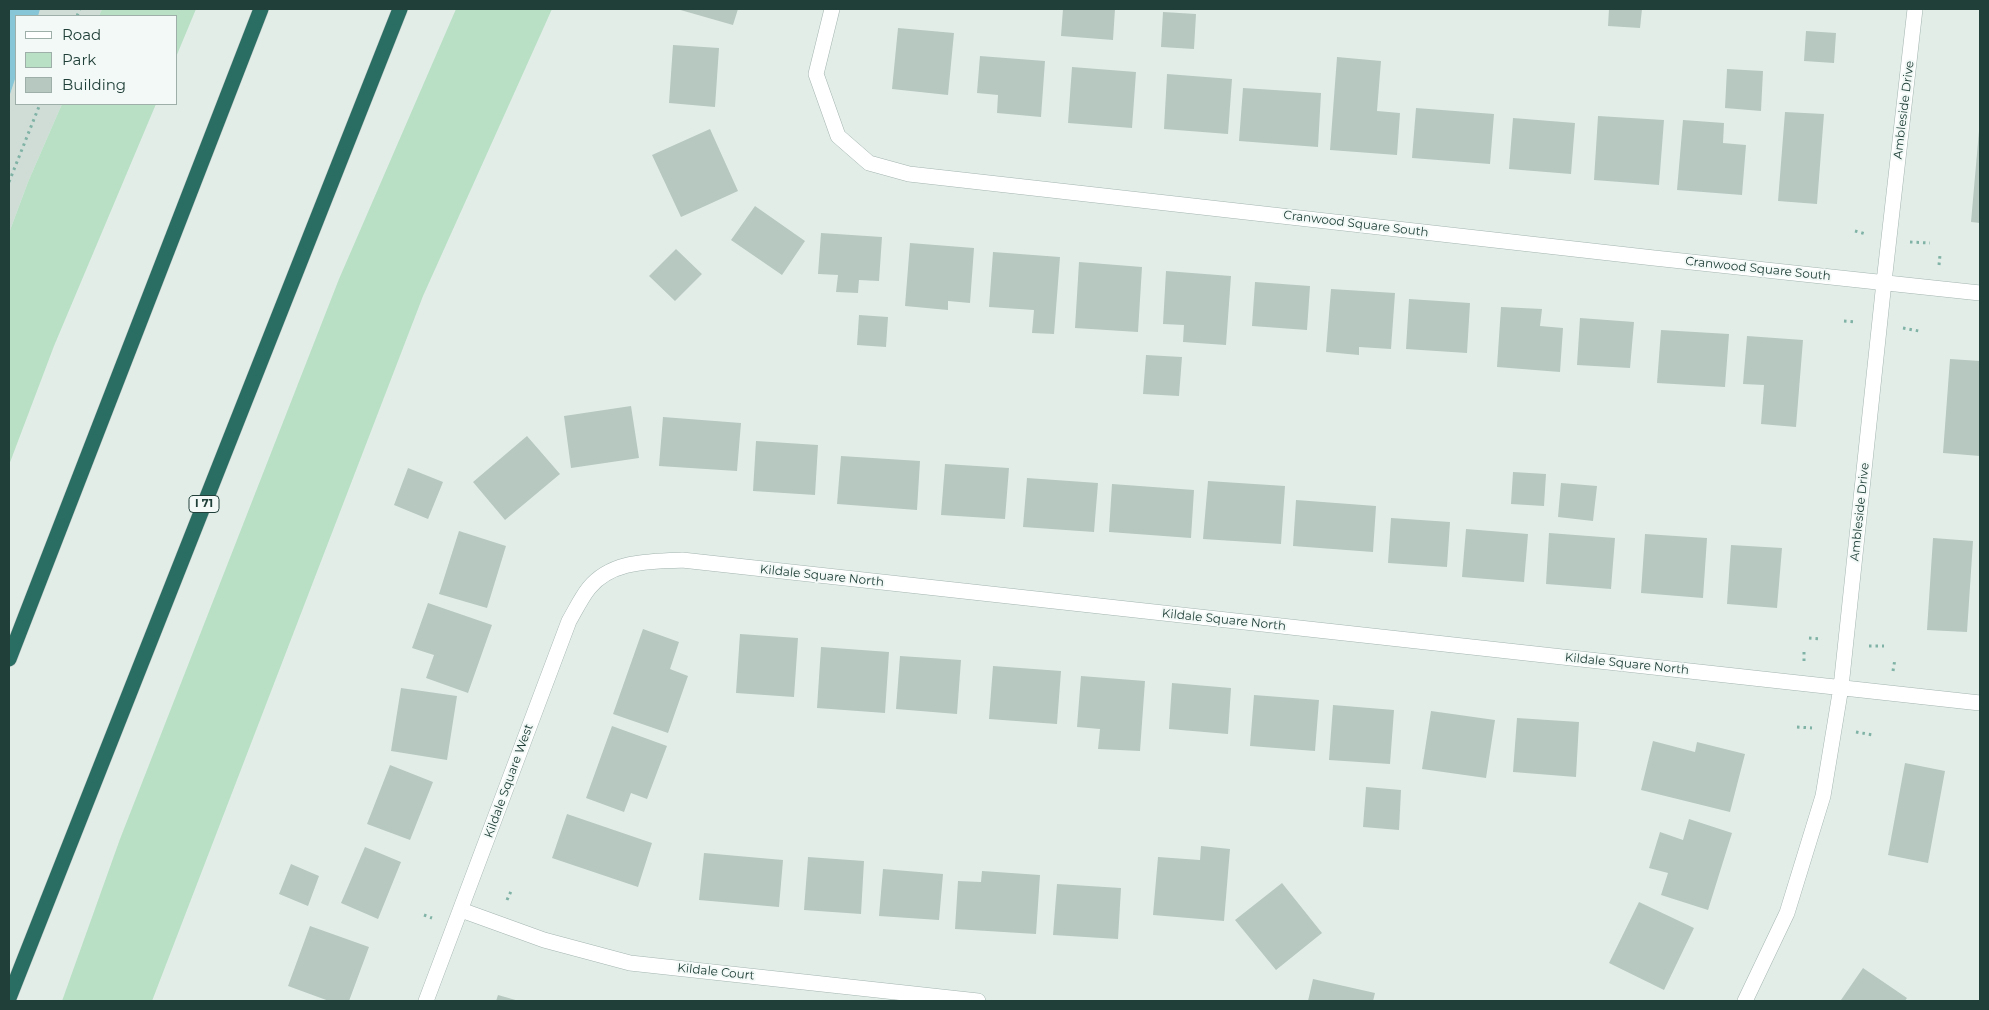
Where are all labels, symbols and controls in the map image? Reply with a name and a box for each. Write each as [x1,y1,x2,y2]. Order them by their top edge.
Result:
legend [15,15,178,105]
text: Road [62,25,101,44]
text: Park [62,50,96,69]
street label: Ambleside Drive [1891,60,1917,160]
text: Building [62,75,126,94]
street label: Cranwood Square South [1283,208,1429,240]
street label: Cranwood Square South [1685,254,1831,284]
street label: Ambleside Drive [1848,462,1872,562]
road number: I 71 [189,496,219,512]
street label: Kildale Square North [759,562,885,590]
street label: Kildale Square North [1161,606,1287,634]
street label: Kildale Square North [1564,650,1690,678]
street label: Kildale Square West [482,722,536,840]
street label: Kildale Court [677,961,755,983]

